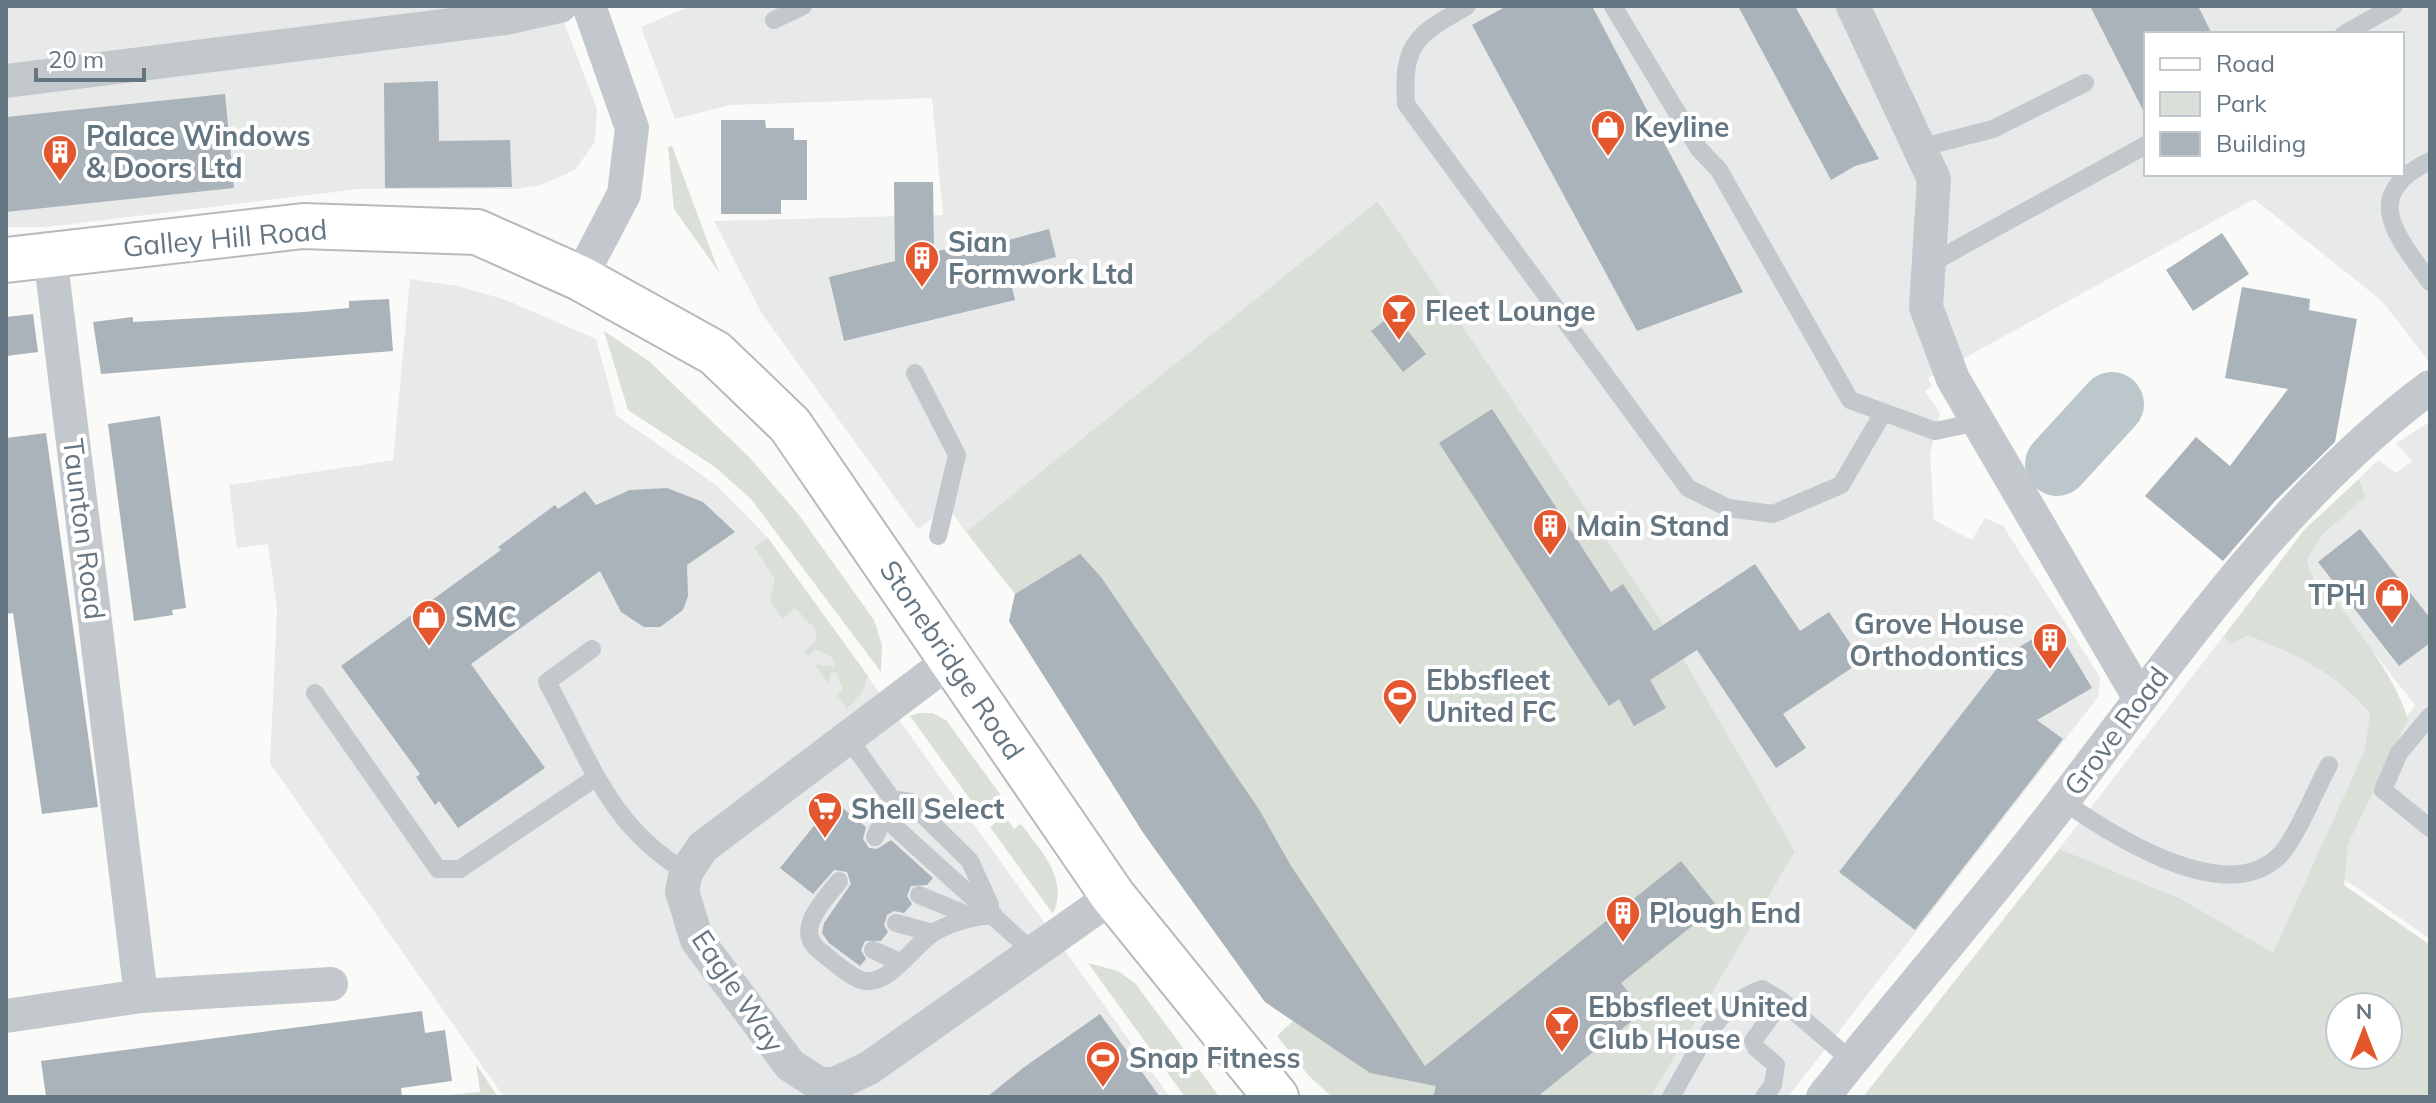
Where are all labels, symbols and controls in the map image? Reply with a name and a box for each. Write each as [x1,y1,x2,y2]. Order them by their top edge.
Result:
scale bar [36,32,144,82]
legend [2144,32,2404,176]
text: 20 m [48,44,104,74]
text: Road [2216,48,2275,78]
text: Park [2216,88,2267,118]
shop icon: Keyline [1589,108,1627,158]
place label: Keyline [1634,109,1729,144]
place label: Palace Windows & Doors Ltd [86,118,311,185]
text: Building [2216,128,2306,158]
building icon: Palace Windows & Doors Ltd [41,133,79,183]
street label: Galley Hill Road [121,211,329,264]
place label: Sian Formwork Ltd [948,224,1134,291]
building icon: Sian Formwork Ltd [903,239,941,289]
bar icon: Fleet Lounge [1380,292,1418,342]
place label: Fleet Lounge [1425,293,1596,328]
street label: Taunton Road [56,436,113,621]
building icon: Main Stand [1531,507,1569,557]
place label: Main Stand [1576,508,1730,543]
street label: Stonebridge Road [873,553,1032,766]
shop icon: TPH [2373,576,2411,626]
place label: TPH [2308,577,2366,612]
shop icon: SMC [410,598,448,648]
place label: SMC [455,599,517,634]
place label: Grove House Orthodontics [1849,606,2024,673]
building icon: Grove House Orthodontics [2031,621,2069,671]
street label: Grove Road [2056,659,2175,802]
place label: Ebbsfleet United FC [1426,662,1557,729]
sports icon: Ebbsfleet United FC [1381,677,1419,727]
supermarket icon: Shell Select [806,790,844,840]
place label: Shell Select [851,791,1005,826]
building icon: Plough End [1604,894,1642,944]
place label: Plough End [1649,895,1801,930]
street label: Eagle Way [685,923,792,1059]
place label: Ebbsfleet United Club House [1588,989,1808,1056]
north arrow [2324,991,2404,1071]
text: N [2356,997,2372,1025]
bar icon: Ebbsfleet United Club House [1543,1004,1581,1054]
sports icon: Snap Fitness [1084,1039,1122,1089]
place label: Snap Fitness [1129,1040,1301,1075]

